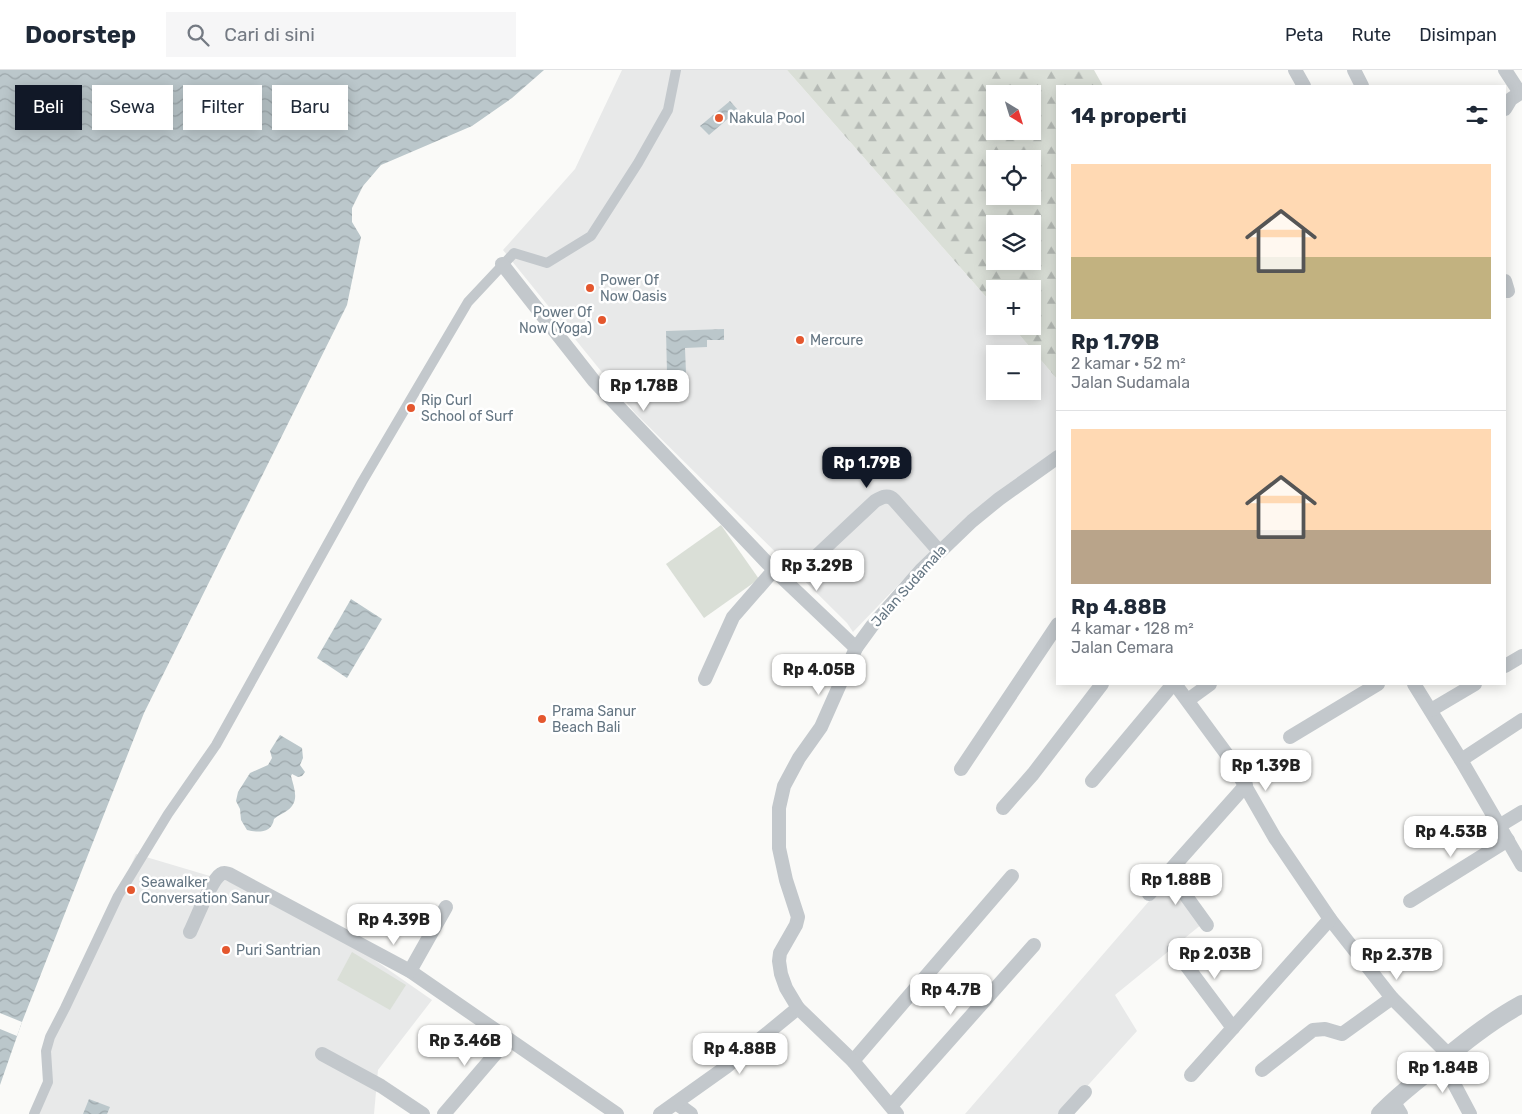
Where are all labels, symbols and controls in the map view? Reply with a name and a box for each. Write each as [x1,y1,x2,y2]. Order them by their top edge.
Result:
search box [166,12,516,57]
text: Doorstep [25,21,136,49]
icon: search [184,21,212,49]
text: Cari di sini [224,23,315,46]
text: Peta [1285,24,1323,46]
text: Rute [1351,24,1391,46]
text: Disimpan [1419,24,1497,46]
chip: Beli [15,85,82,130]
chip: Sewa [92,85,173,130]
chip: Filter [183,85,262,130]
chip: Baru [272,85,348,130]
north arrow [986,85,1041,140]
map controls [986,85,1041,400]
icon: filters [1463,101,1491,129]
text: 14 properti [1071,103,1187,128]
place label: Nakula Pool [729,110,805,127]
marker: Nakula Pool [713,112,725,124]
button: locate [986,150,1041,205]
icon: home [1236,196,1326,286]
button: layers [986,215,1041,270]
place label: Power Of Now Oasis [600,272,667,305]
button: + [986,280,1041,335]
marker: Power Of Now Oasis [584,282,596,294]
place label: Power Of Now (Yoga) [519,304,593,337]
marker: Power Of Now (Yoga) [596,314,608,326]
text: Rp 1.79B [1071,329,1159,354]
place label: Mercure [810,332,863,349]
marker: Mercure [794,334,806,346]
button: − [986,345,1041,400]
text: 2 kamar · 52 m² [1071,354,1186,373]
pin: Rp 1.78B [592,370,696,412]
text: Jalan Sudamala [1071,373,1190,392]
text: Rp 1.78B [610,376,678,395]
place label: Rip Curl School of Surf [421,392,514,425]
marker: Rip Curl School of Surf [405,402,417,414]
pin: Rp 1.79B [815,446,919,489]
text: Rp 1.79B [833,453,901,472]
icon: home [1236,462,1326,552]
street label: Jalan Sudamala [868,542,950,630]
pin: Rp 3.29B [765,550,869,592]
text: Rp 3.29B [781,556,853,575]
text: Rp 4.88B [1071,594,1167,619]
text: 4 kamar · 128 m² [1071,619,1194,638]
text: Jalan Cemara [1071,638,1174,657]
pin: Rp 4.05B [767,654,871,696]
text: Rp 4.05B [783,660,855,679]
place label: Prama Sanur Beach Bali [552,703,637,736]
marker: Prama Sanur Beach Bali [536,713,548,725]
pin: Rp 1.39B [1214,750,1318,792]
text: Rp 1.39B [1231,756,1301,775]
pin: Rp 4.53B [1399,816,1503,858]
text: Rp 4.53B [1415,822,1487,841]
pin: Rp 1.88B [1124,864,1228,906]
text: Rp 1.88B [1141,870,1211,889]
place label: Seawalker Conversation Sanur [141,874,270,907]
marker: Seawalker Conversation Sanur [125,884,137,896]
pin: Rp 4.39B [342,904,446,946]
text: Rp 4.39B [358,910,430,929]
pin: Rp 2.03B [1163,938,1267,980]
pin: Rp 2.37B [1345,938,1449,981]
place label: Puri Santrian [236,942,321,959]
marker: Puri Santrian [220,944,232,956]
text: Rp 2.03B [1179,944,1251,963]
text: Rp 2.37B [1362,945,1432,964]
pin: Rp 4.7B [905,974,997,1016]
text: Rp 4.7B [921,980,981,999]
pin: Rp 3.46B [413,1024,517,1067]
text: Rp 3.46B [429,1031,501,1050]
pin: Rp 4.88B [688,1032,792,1075]
text: Rp 4.88B [704,1039,776,1058]
pin: Rp 1.84B [1391,1052,1495,1094]
text: Rp 1.84B [1408,1058,1478,1077]

